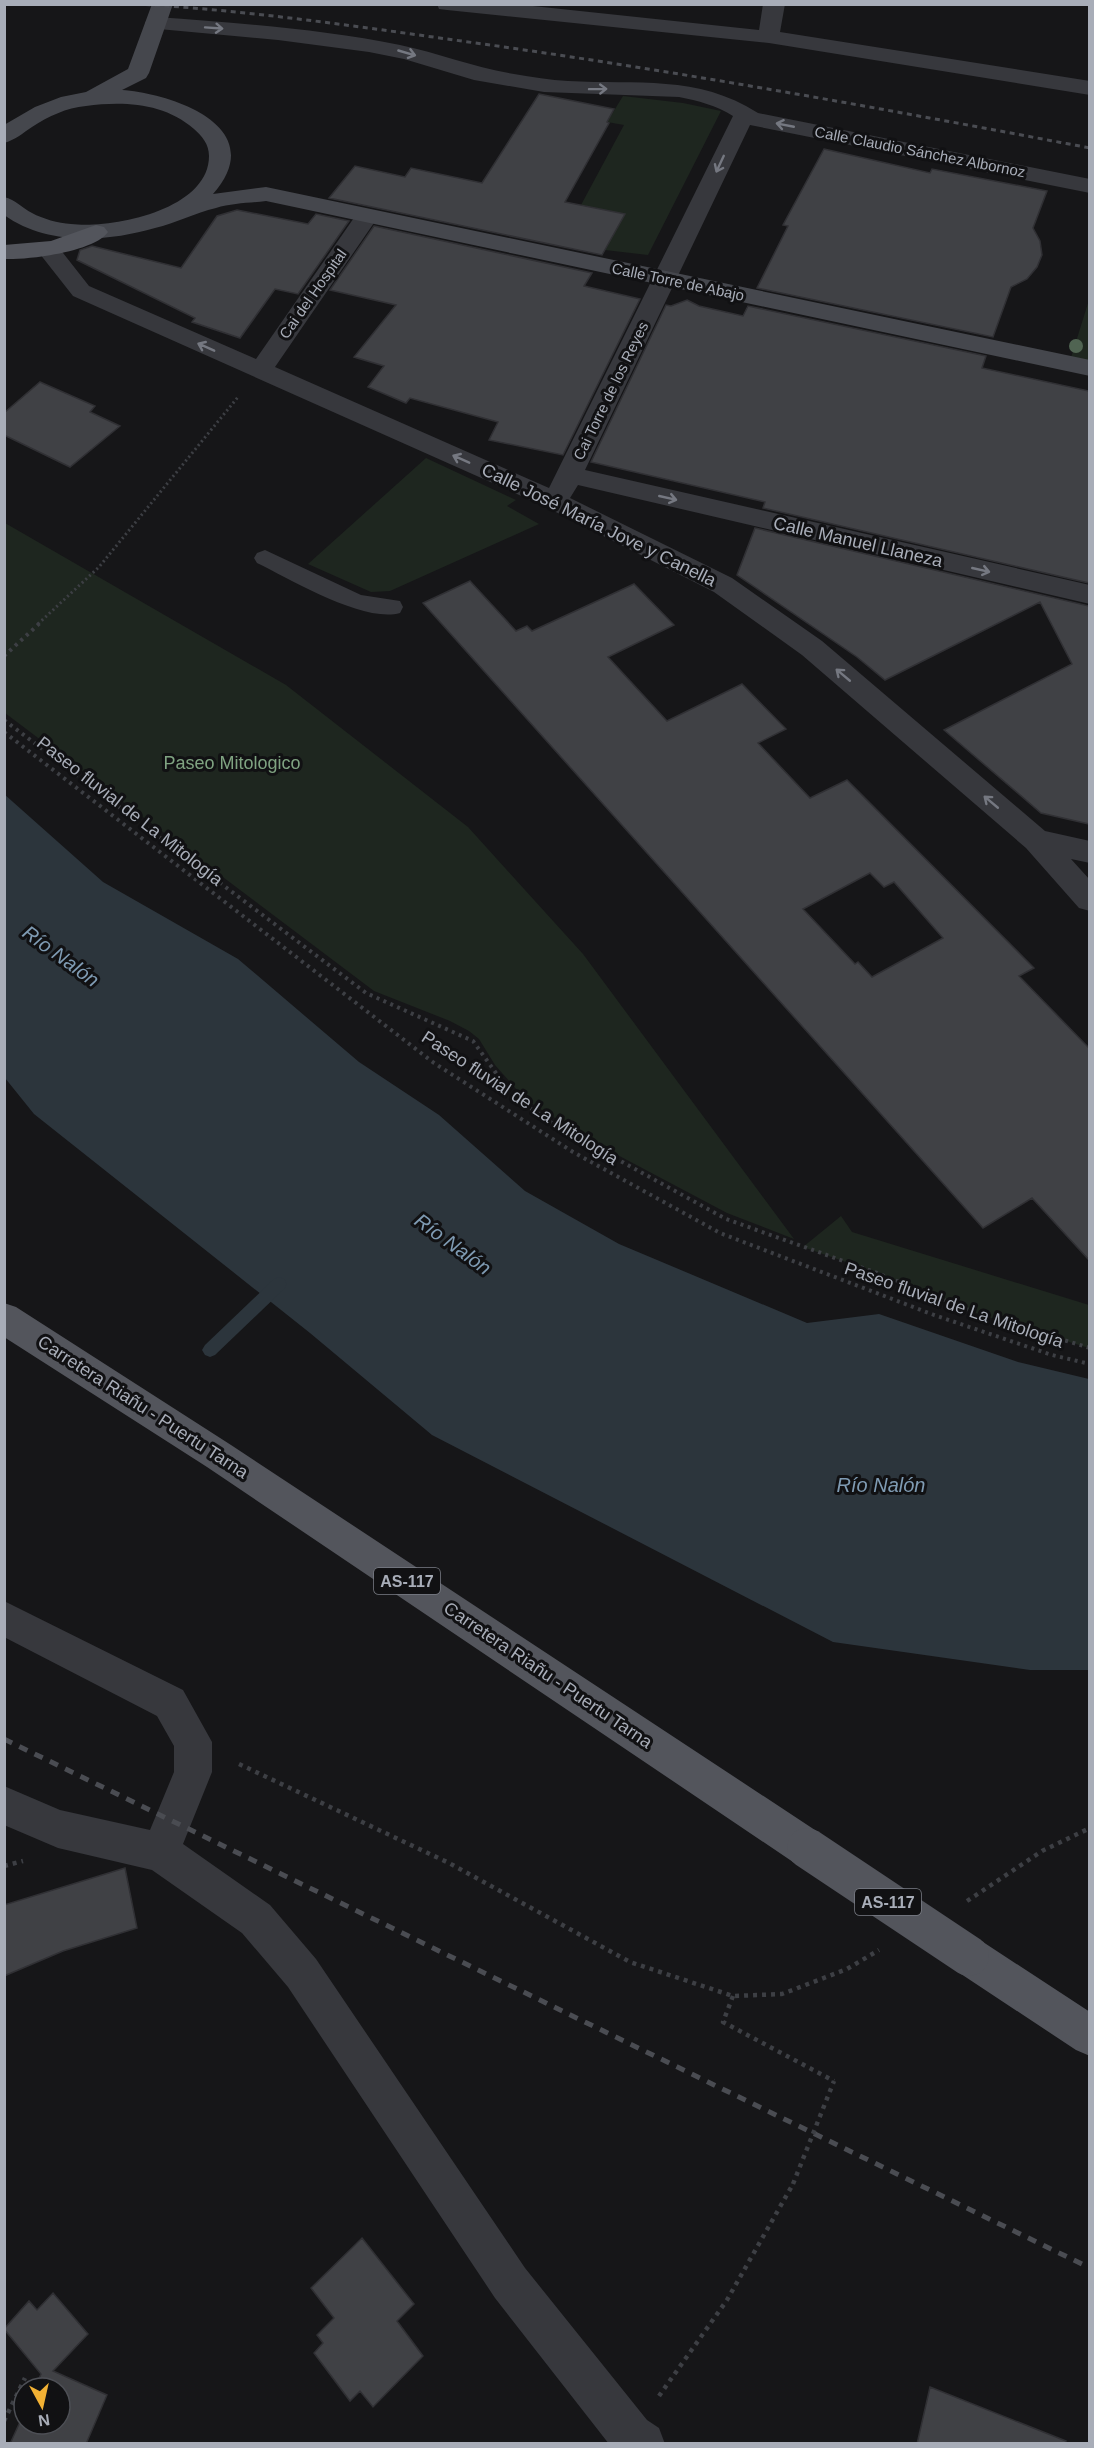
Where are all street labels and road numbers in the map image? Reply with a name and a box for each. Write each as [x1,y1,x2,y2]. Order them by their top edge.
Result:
street label: Calle Claudio Sánchez Albornoz [813,123,1027,180]
street label: Cai del Hospital [275,246,350,342]
street label: Calle Torre de Abajo [610,259,746,304]
street label: Cai Torre de los Reyes [570,319,651,463]
street label: Calle José María Jove y Canella [479,459,720,591]
street label: Calle Manuel Llaneza [771,513,946,571]
street label: Paseo fluvial de La Mitología [33,732,228,890]
street label: Paseo fluvial de La Mitología [418,1027,623,1170]
street label: Paseo fluvial de La Mitología [842,1258,1067,1352]
street label: Carretera Riañu - Puertu Tarna [34,1331,253,1483]
road number: AS-117 [374,1568,440,1594]
street label: Carretera Riañu - Puertu Tarna [440,1598,657,1753]
road number: AS-117 [855,1889,921,1915]

